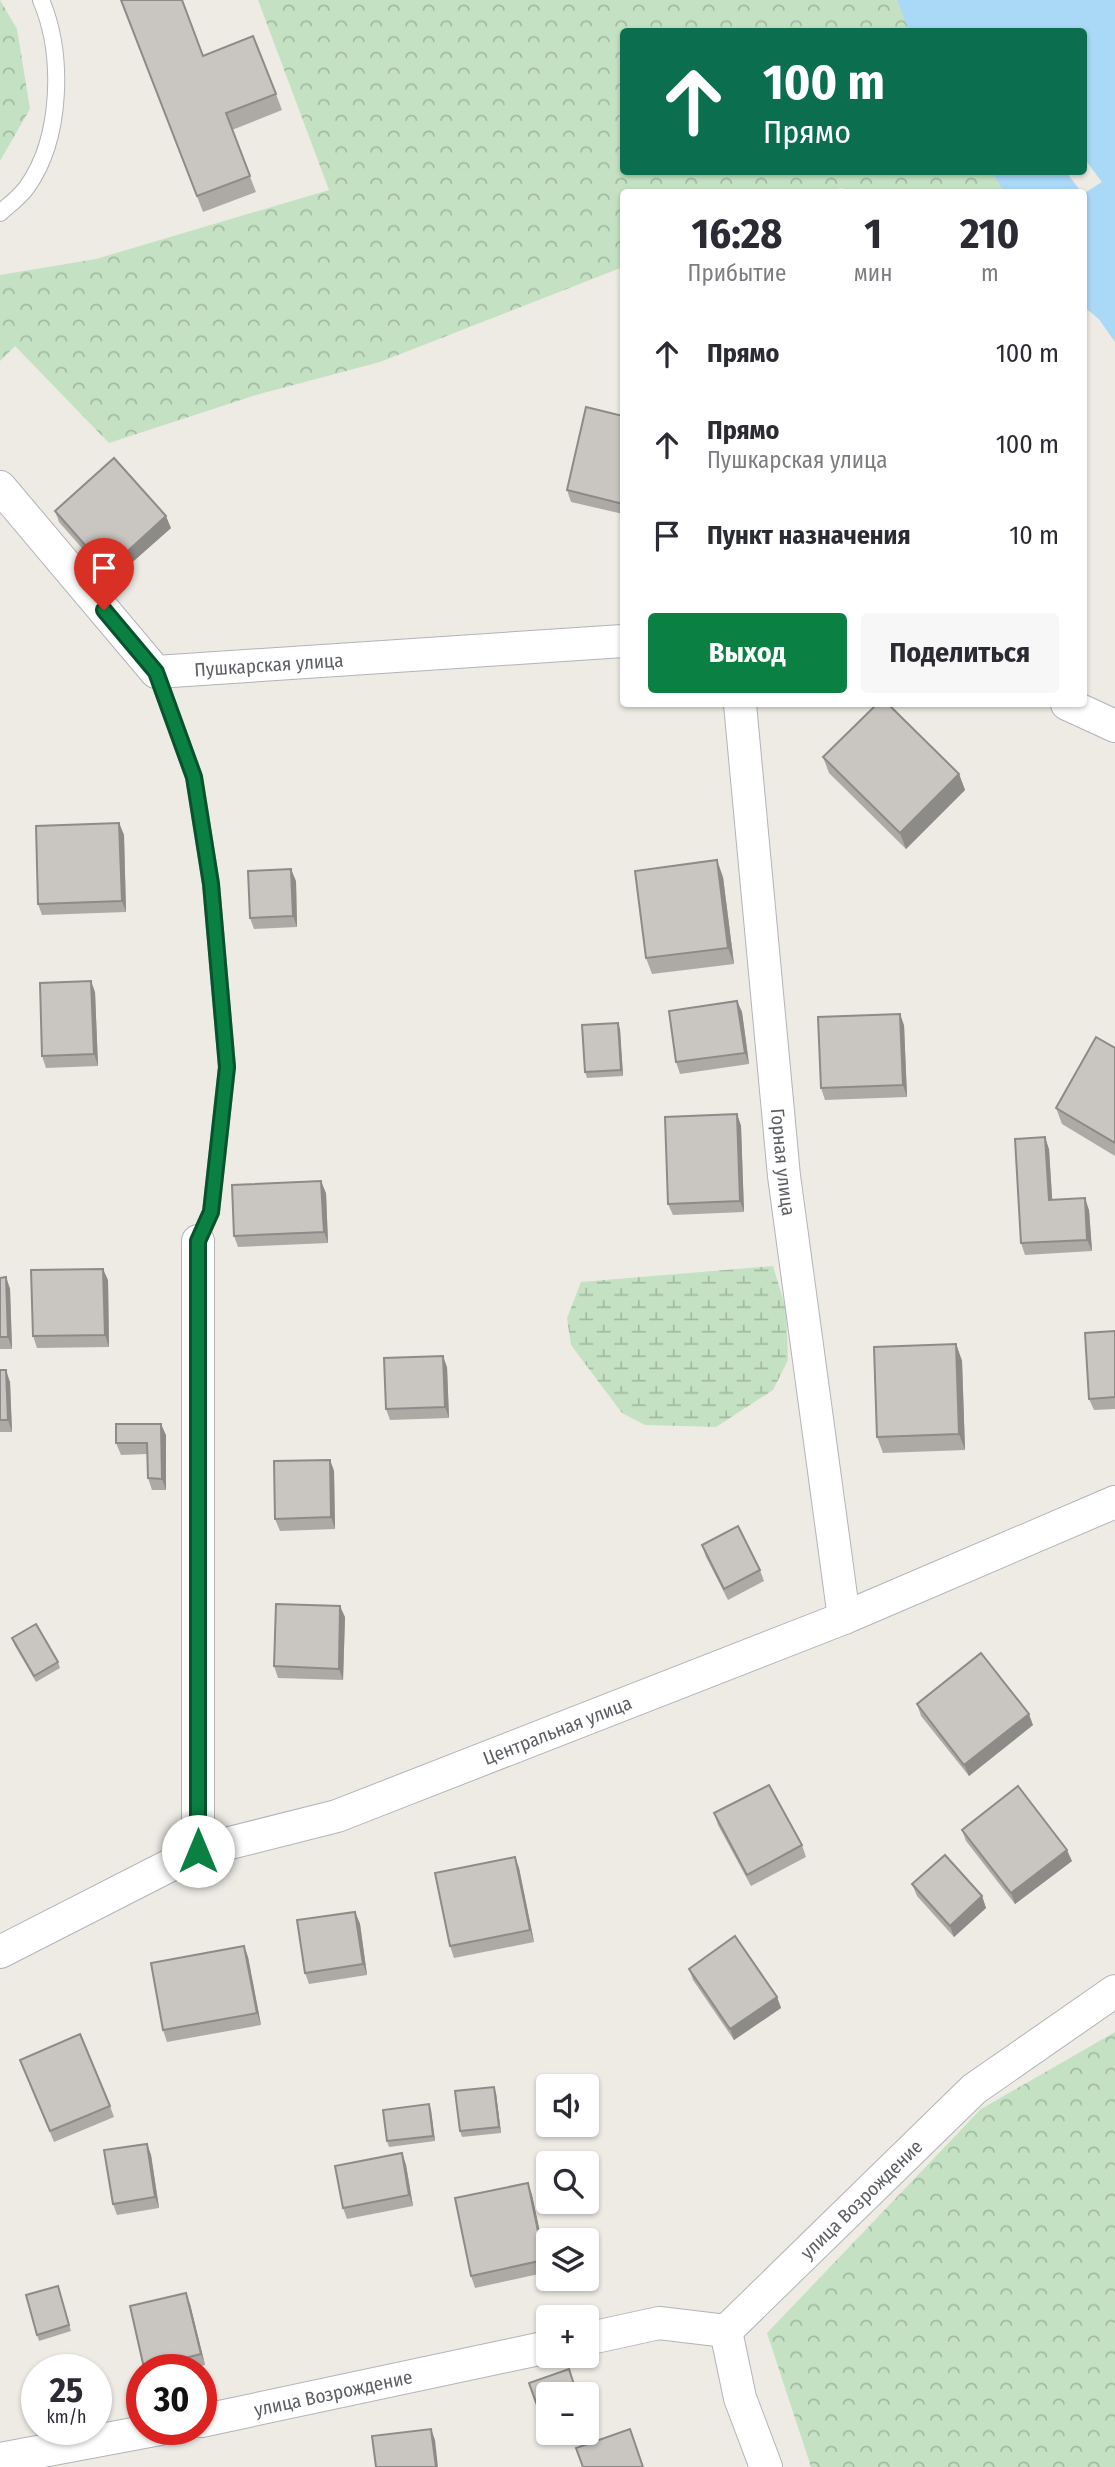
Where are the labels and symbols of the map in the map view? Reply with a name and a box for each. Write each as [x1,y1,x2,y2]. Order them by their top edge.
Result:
pin [74,538,134,610]
street label: Пушкарская улица [194,649,344,681]
street label: Горная улица [766,1107,800,1217]
street label: Центральная улица [480,1691,635,1770]
position arrow [161,1814,235,1888]
street label: улица Возрождение [796,2135,927,2264]
speed limit sign: 30 [126,2354,217,2445]
street label: улица Возрождение [252,2365,414,2421]

